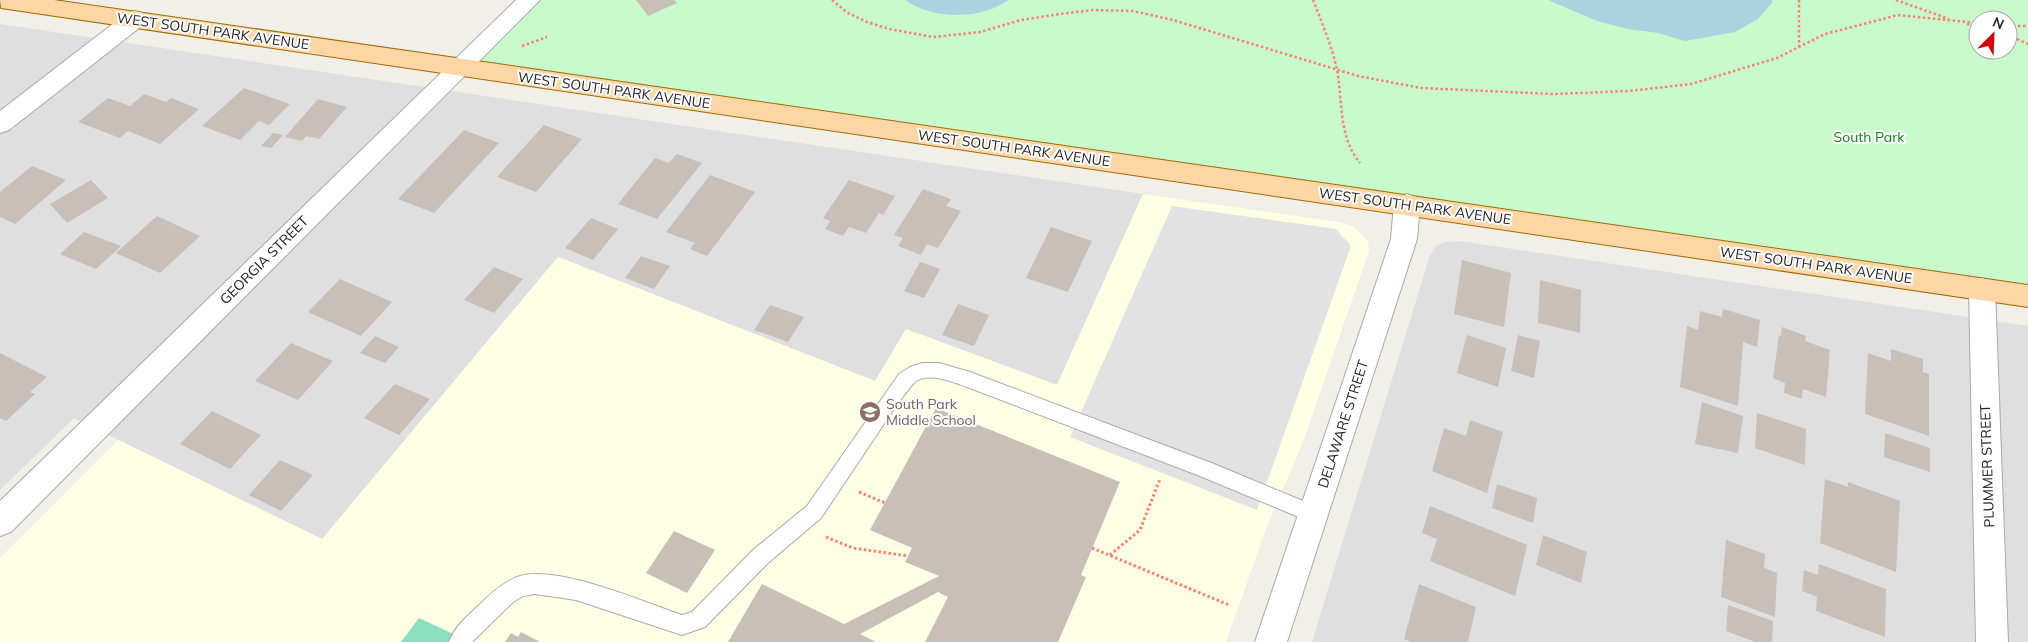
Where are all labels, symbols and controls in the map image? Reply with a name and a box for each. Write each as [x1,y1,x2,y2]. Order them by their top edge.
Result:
street label: WEST SOUTH PARK AVENUE [116,9,310,53]
north arrow [1968,10,2018,60]
text: N [1990,13,2007,33]
street label: WEST SOUTH PARK AVENUE [517,68,711,112]
street label: WEST SOUTH PARK AVENUE [917,126,1111,170]
park label: South Park [1833,128,1905,146]
street label: WEST SOUTH PARK AVENUE [1318,184,1512,228]
street label: GEORGIA STREET [216,212,312,308]
street label: WEST SOUTH PARK AVENUE [1719,243,1913,287]
street label: DELAWARE STREET [1314,357,1372,490]
place label: South Park Middle School [886,395,976,429]
school or university icon: South Park Middle School [858,400,882,424]
street label: PLUMMER STREET [1976,403,1998,528]

